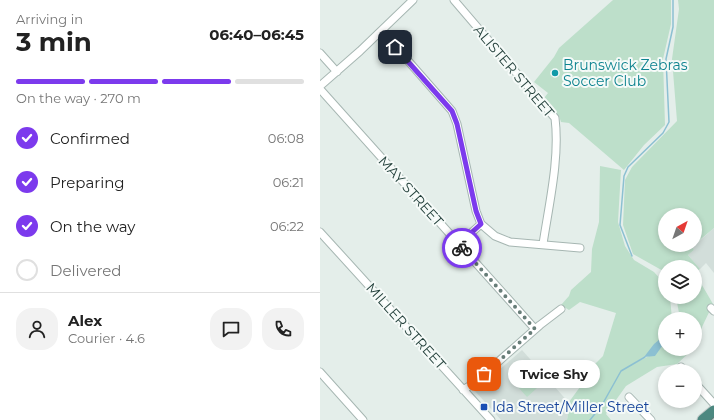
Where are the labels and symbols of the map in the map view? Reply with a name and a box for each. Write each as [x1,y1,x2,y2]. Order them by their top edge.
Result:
street label: ALISTER STREET [470,21,558,121]
pin [378,30,412,64]
place label: Brunswick Zebras Soccer Club [563,56,688,90]
marker: Brunswick Zebras Soccer Club [550,68,560,78]
street label: MAY STREET [375,152,447,230]
north arrow [658,208,702,252]
courier [442,228,482,268]
street label: MILLER STREET [362,279,450,373]
pin [467,357,501,391]
callout: Twice Shy [508,360,600,388]
place label: Ida Street/Miller Street [492,398,650,416]
marker: Ida Street/Miller Street [479,402,489,412]

